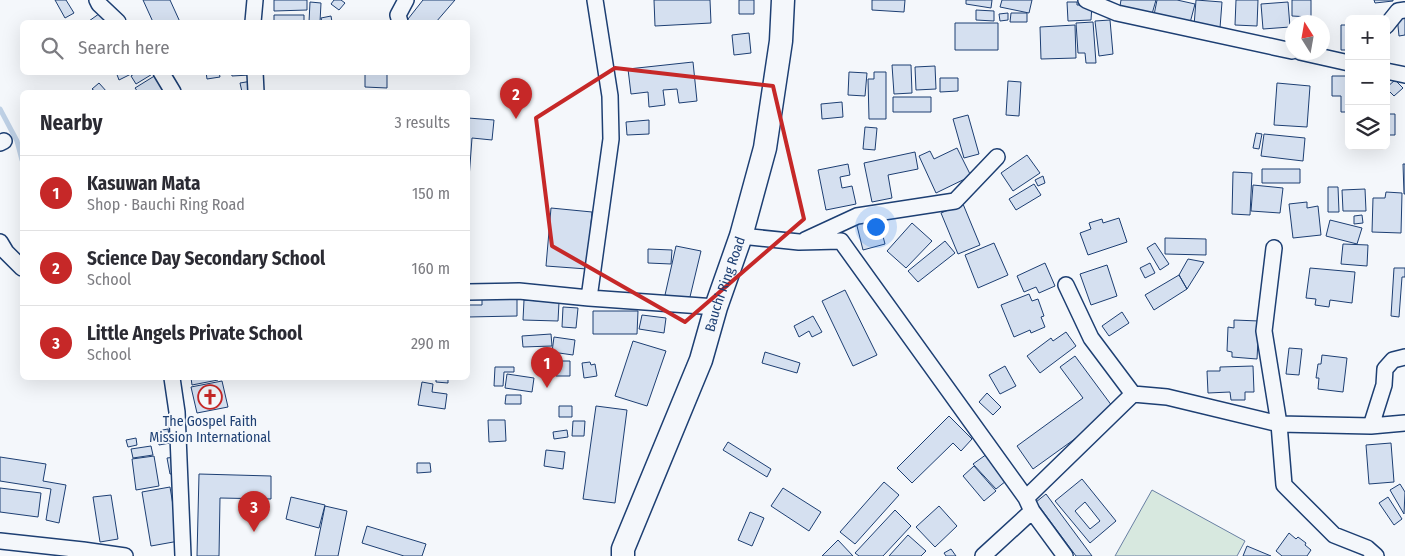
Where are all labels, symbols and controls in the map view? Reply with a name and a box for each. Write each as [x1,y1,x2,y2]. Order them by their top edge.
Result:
north arrow [1285,15,1330,60]
map controls [1345,15,1390,150]
button: + [1345,15,1390,60]
search box [20,20,470,75]
icon: search [38,34,66,62]
text: Search here [78,36,170,59]
button: − [1345,60,1390,105]
pin: 2 [500,78,532,119]
button: layers [1345,105,1390,150]
text: Nearby [40,110,102,136]
text: 3 results [394,113,450,132]
text: Kasuwan Mata [87,172,201,195]
text: 1 [53,184,59,203]
text: 150 m [412,184,450,203]
text: Shop · Bauchi Ring Road [87,195,245,214]
your location [863,214,889,240]
street label: Bauchi Ring Road [701,234,749,334]
text: Science Day Secondary School [87,247,325,270]
text: 2 [52,259,60,278]
text: 160 m [411,259,450,278]
text: School [87,270,131,289]
text: Little Angels Private School [87,322,302,345]
text: 3 [52,334,60,353]
text: 290 m [411,334,450,353]
text: School [87,345,131,364]
pin: 1 [531,347,563,388]
church icon: The Gospel Faith Mission International [197,384,223,410]
place label: The Gospel Faith Mission International [149,413,271,446]
pin: 3 [238,491,270,532]

